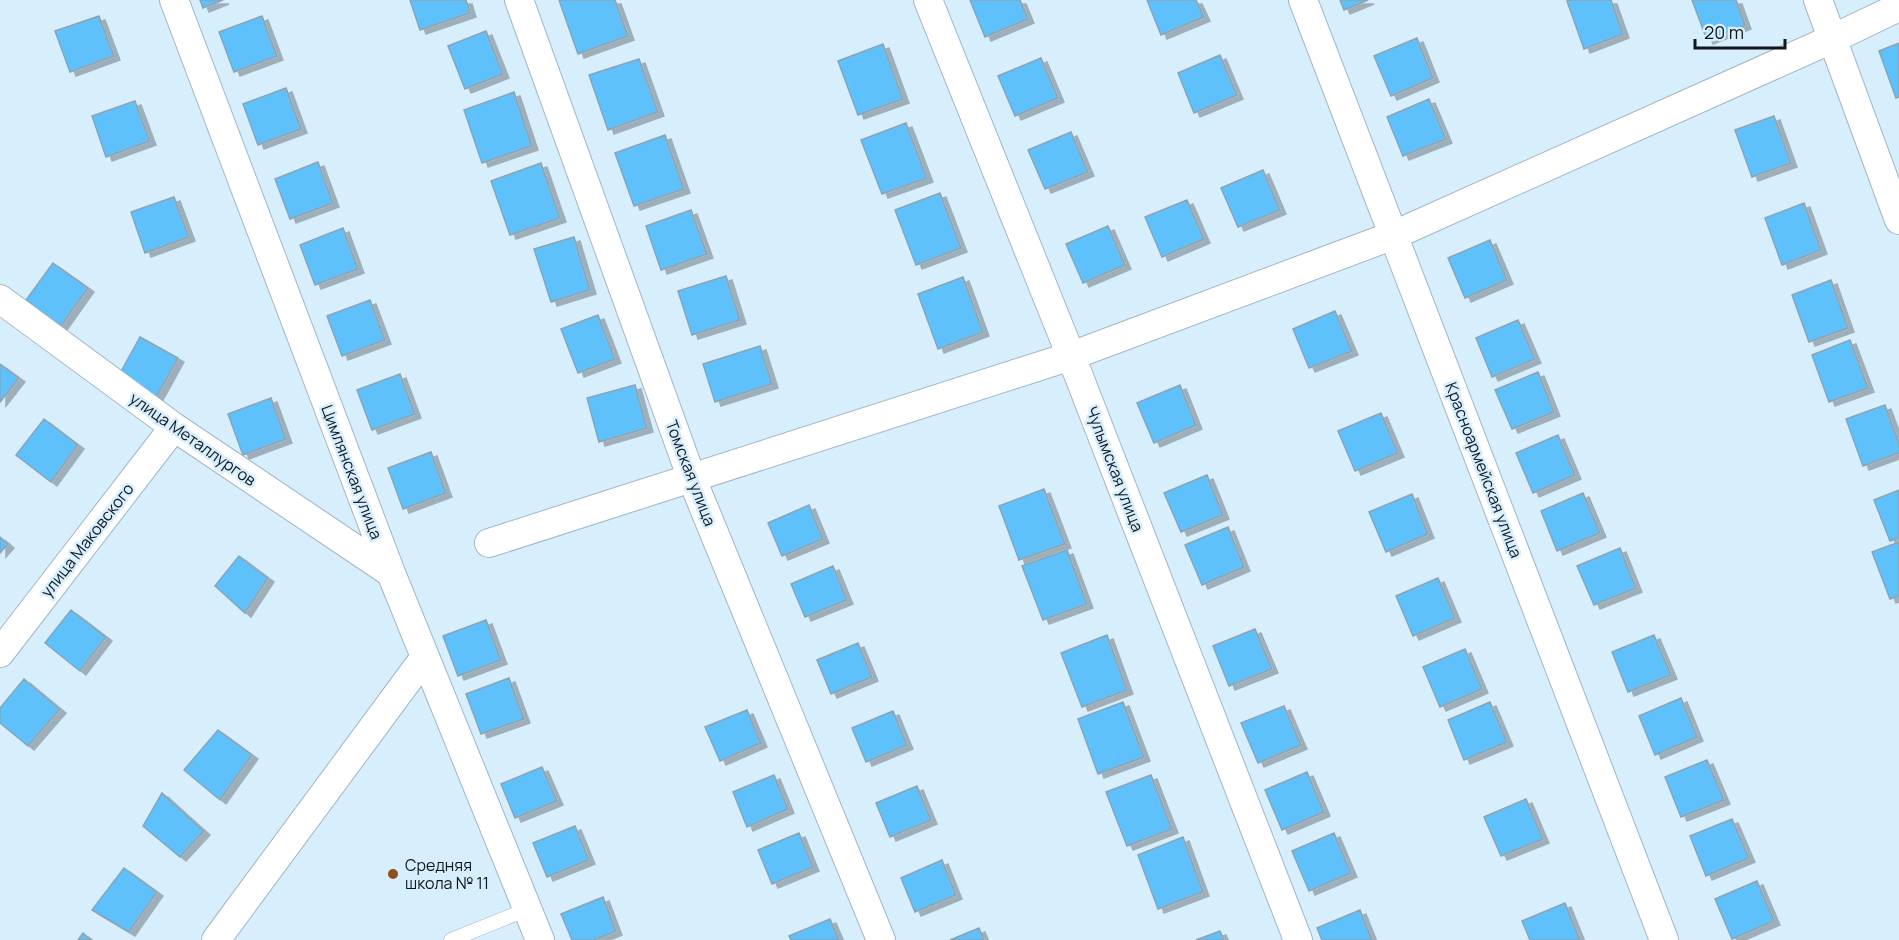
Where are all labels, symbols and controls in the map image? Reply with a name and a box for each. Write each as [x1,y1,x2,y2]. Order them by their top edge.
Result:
scale bar [1695,12,1785,50]
text: 20 m [1704,20,1744,44]
street label: Красноармейская улица [1440,379,1528,561]
street label: улица Металлургов [125,387,261,491]
street label: Цимлянская улица [316,402,388,542]
street label: Чулымская улица [1081,403,1149,535]
street label: Томская улица [661,417,721,529]
street label: улица Маковского [35,478,139,602]
place label: Средняя школа № 11 [405,854,489,894]
marker: Средняя школа № 11 [386,867,400,881]

